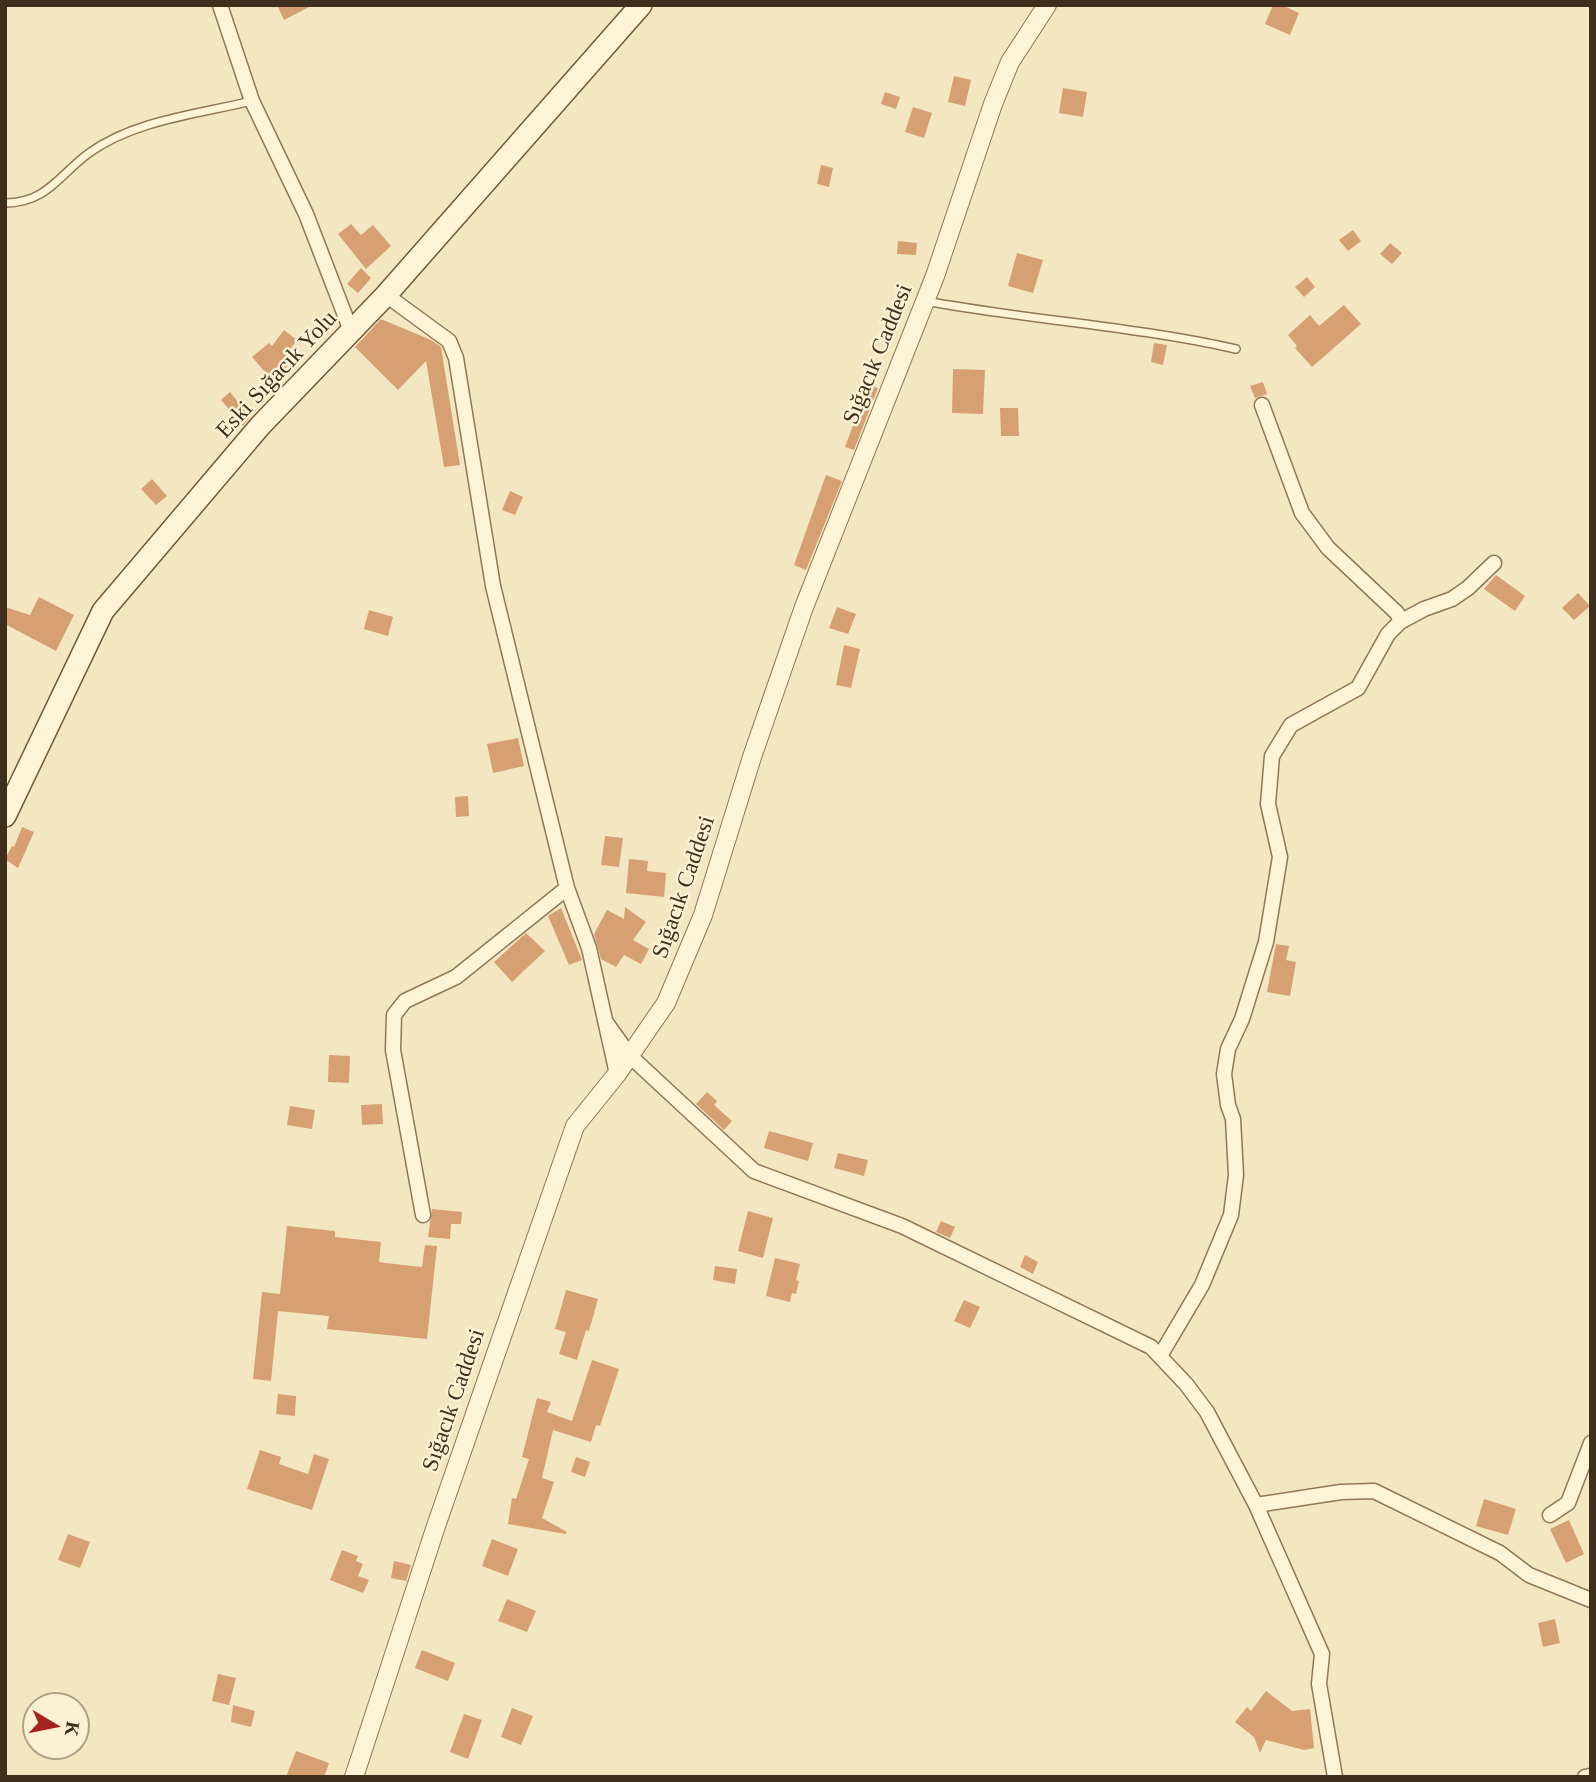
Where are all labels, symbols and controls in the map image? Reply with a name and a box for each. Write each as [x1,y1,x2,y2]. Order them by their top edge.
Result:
street label: Sığacık Caddesi [838,280,916,428]
street label: Eski Sığacık Yolu [211,305,341,443]
street label: Sığacık Caddesi [647,813,719,961]
street label: Sığacık Caddesi [417,1326,489,1474]
north arrow [21,1691,91,1761]
text: K [61,1720,84,1738]

